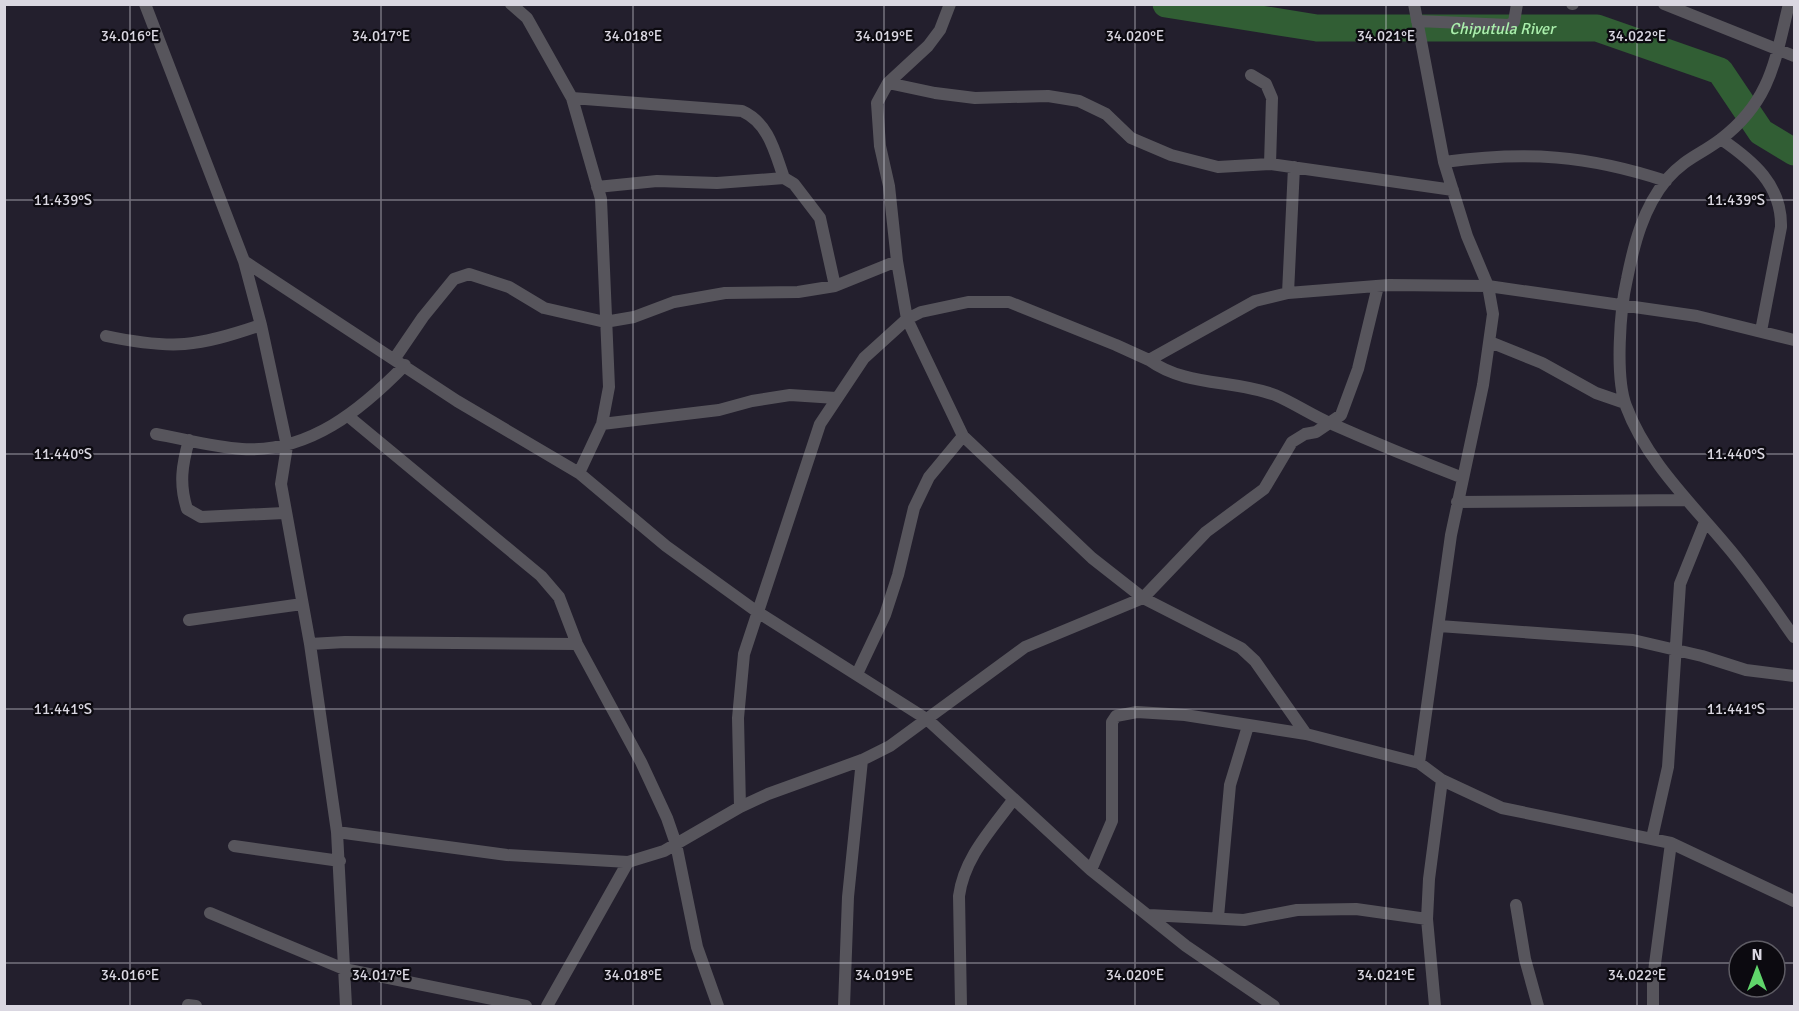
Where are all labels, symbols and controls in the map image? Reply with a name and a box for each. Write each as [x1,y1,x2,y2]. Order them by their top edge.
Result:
water label: Chiputula River [1449,19,1557,39]
text: 34.016°E [101,27,159,45]
text: 34.017°E [352,27,410,45]
text: 34.018°E [604,27,662,45]
text: 34.019°E [855,27,913,45]
text: 34.020°E [1106,27,1164,45]
text: 34.021°E [1357,27,1415,45]
text: 34.022°E [1608,27,1666,45]
text: 11.439°S [34,191,92,209]
text: 11.439°S [1707,191,1765,209]
text: 11.440°S [34,445,92,463]
text: 11.440°S [1707,445,1765,463]
text: 11.441°S [34,700,92,718]
text: 11.441°S [1707,700,1765,718]
north arrow [1727,939,1787,999]
text: N [1751,945,1763,965]
text: 34.016°E [101,966,159,984]
text: 34.017°E [352,966,410,984]
text: 34.018°E [604,966,662,984]
text: 34.019°E [855,966,913,984]
text: 34.020°E [1106,966,1164,984]
text: 34.021°E [1357,966,1415,984]
text: 34.022°E [1608,966,1666,984]

